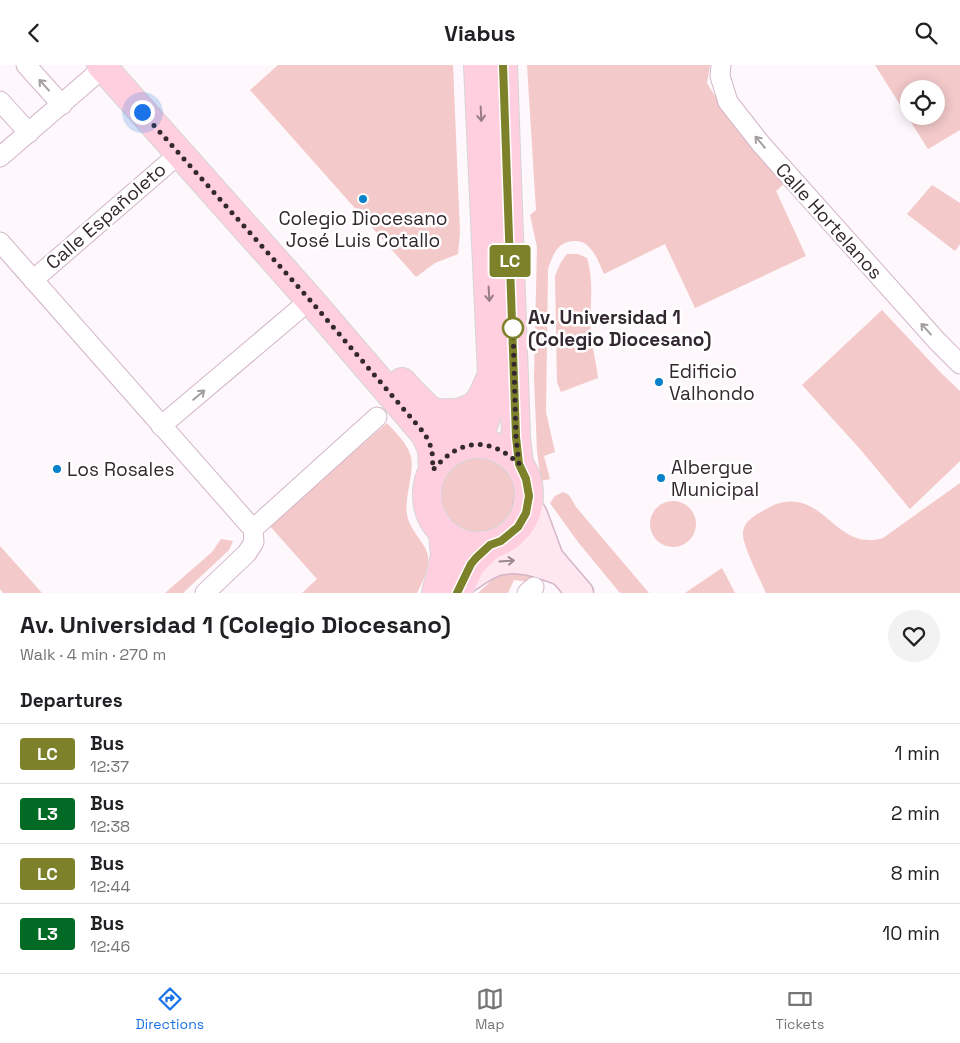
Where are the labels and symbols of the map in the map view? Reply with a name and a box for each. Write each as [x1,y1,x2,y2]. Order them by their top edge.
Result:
one-way arrow [38,79,50,92]
your location [130,100,155,125]
one-way arrow [476,105,485,121]
one-way arrow [754,136,766,149]
street label: Calle Españoleto [41,157,171,275]
street label: Calle Hortelanos [770,157,888,285]
marker: Colegio Diocesano José Luis Cotallo [357,193,369,205]
place label: Colegio Diocesano José Luis Cotallo [278,206,448,253]
line badge: LC [488,245,532,277]
one-way arrow [484,285,494,301]
place label: Av. Universidad 1 (Colegio Diocesano) [528,305,712,352]
marker: Av. Universidad 1 (Colegio Diocesano) [502,317,524,339]
one-way arrow [921,323,932,336]
place label: Edificio Valhondo [669,359,755,406]
marker: Edificio Valhondo [653,376,665,388]
one-way arrow [192,389,205,400]
place label: Albergue Municipal [671,455,759,502]
place label: Los Rosales [67,457,174,482]
marker: Los Rosales [51,463,63,475]
marker: Albergue Municipal [655,472,667,484]
one-way arrow [498,557,514,566]

